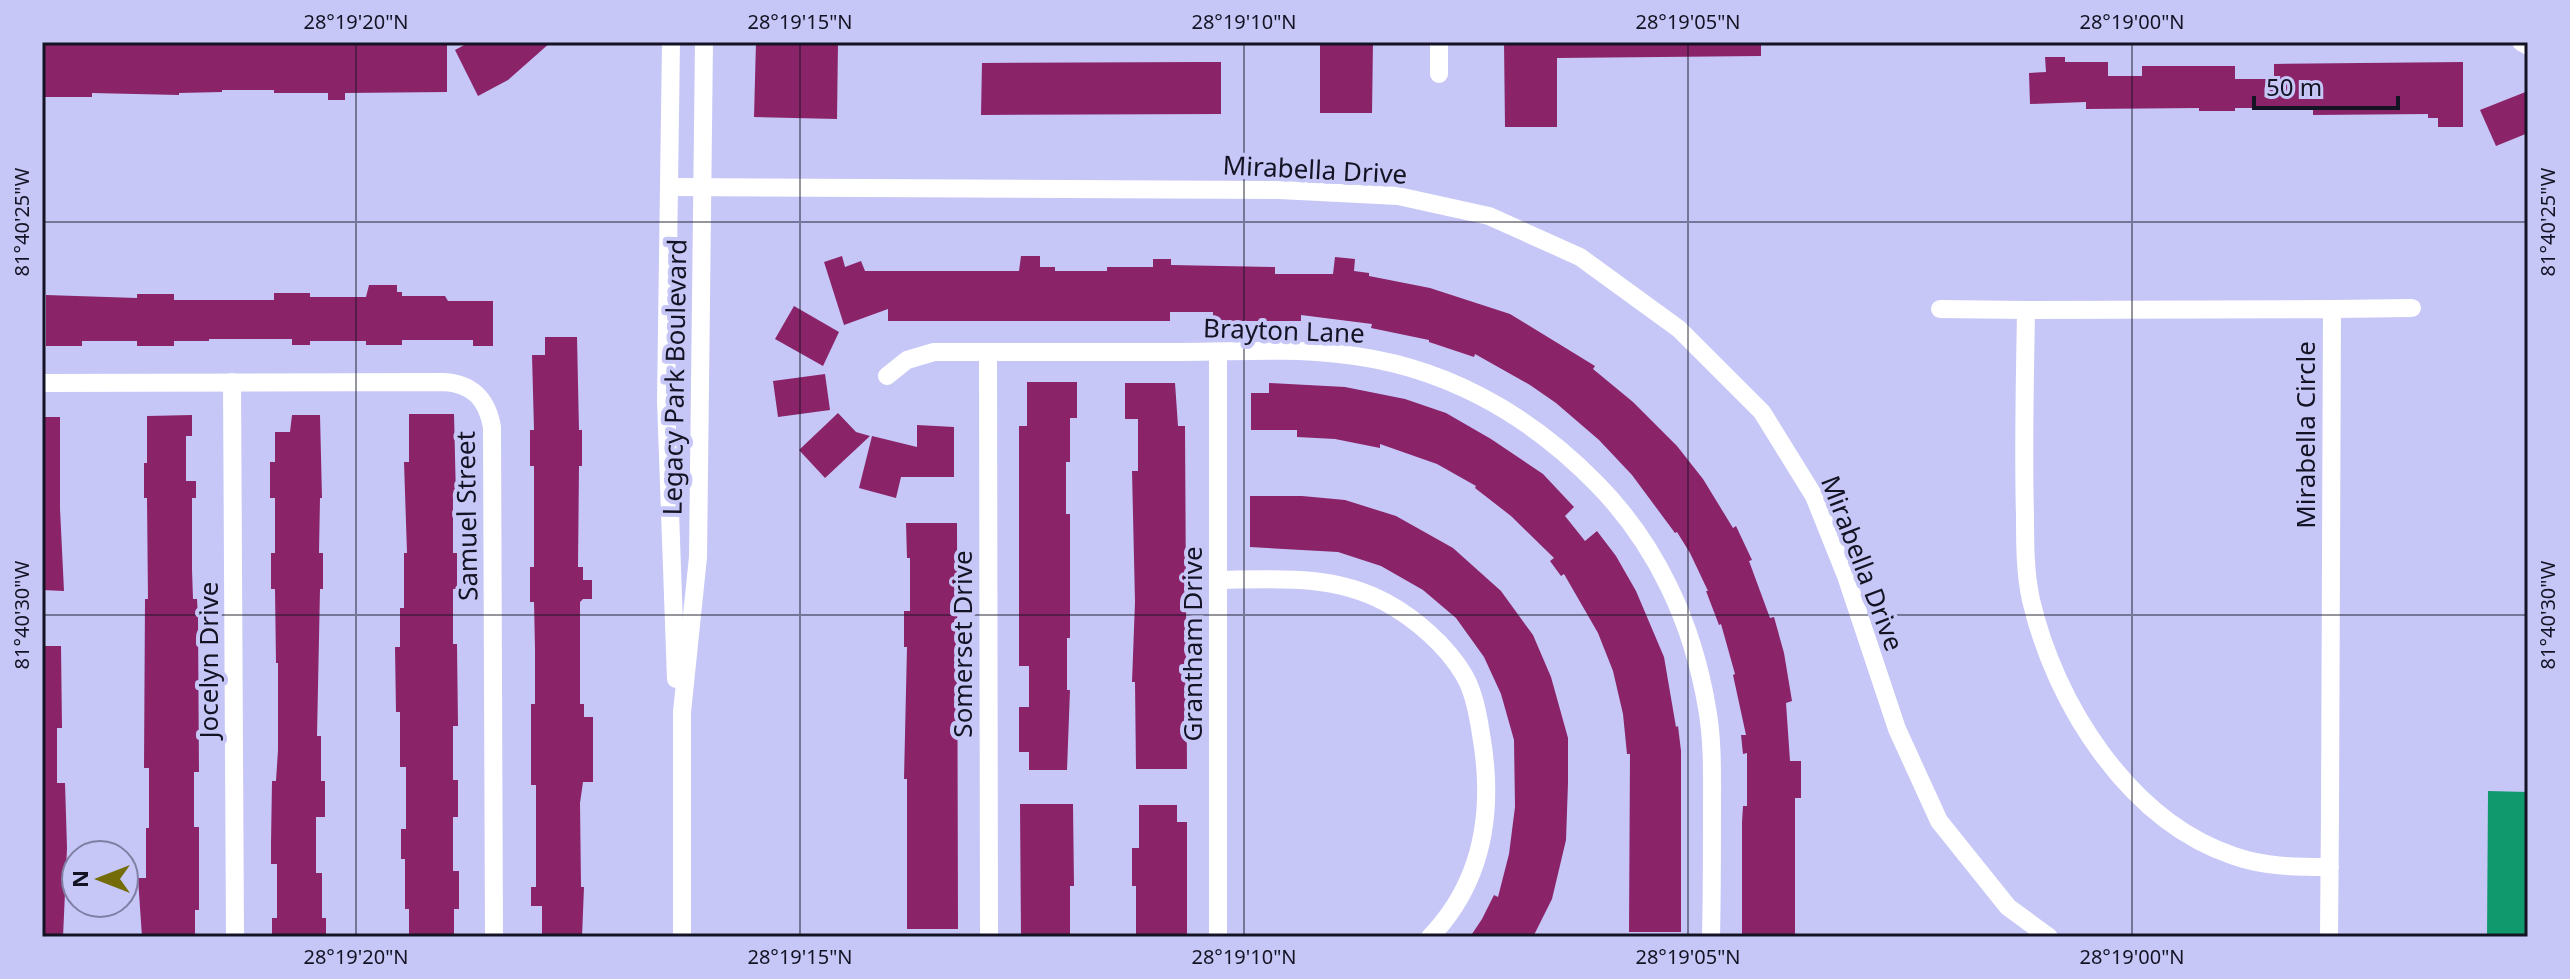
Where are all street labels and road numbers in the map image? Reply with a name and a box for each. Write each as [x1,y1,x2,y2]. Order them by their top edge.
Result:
street label: Mirabella Drive [1222,146,1408,192]
street label: Legacy Park Boulevard [654,238,694,516]
street label: Brayton Lane [1202,309,1366,351]
street label: Mirabella Circle [2287,341,2323,529]
street label: Samuel Street [447,431,485,601]
street label: Mirabella Drive [1813,470,1913,656]
street label: Grantham Drive [1174,546,1210,742]
street label: Somerset Drive [944,550,980,738]
street label: Jocelyn Drive [190,581,226,742]

